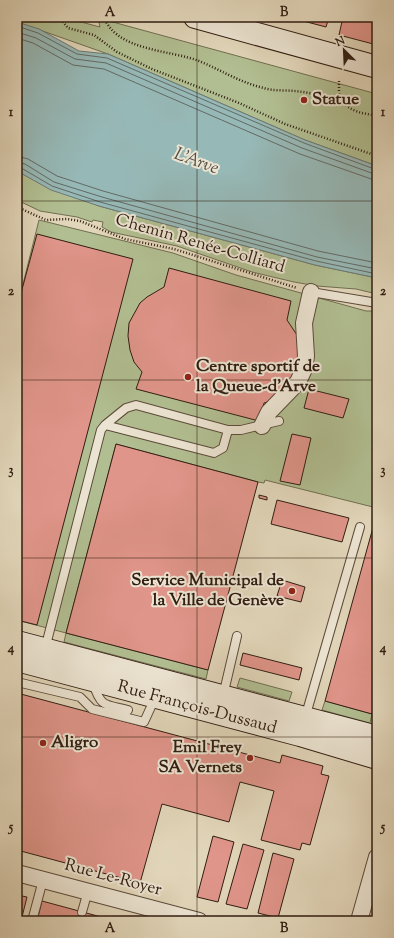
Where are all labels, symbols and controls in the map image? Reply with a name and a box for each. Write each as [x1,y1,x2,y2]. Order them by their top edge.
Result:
text: A [105,4,116,22]
text: B [280,4,289,22]
north arrow [324,30,364,70]
text: N [332,33,348,51]
place label: Statue [312,88,359,112]
marker: Statue [299,95,309,105]
text: 1 [9,104,14,122]
text: 1 [381,104,386,122]
water label: L'Arve [170,142,222,182]
street label: Chemin Renée-Colliard [112,208,288,280]
text: 2 [8,283,15,301]
text: 2 [380,283,387,301]
place label: Centre sportif de la Queue-d'Arve [196,355,320,399]
marker: Centre sportif de la Queue-d'Arve [183,372,193,382]
text: 3 [8,462,14,480]
text: 3 [380,462,386,480]
place label: Service Municipal de la Ville de Genève [131,569,284,613]
marker: Service Municipal de la Ville de Genève [287,586,297,596]
text: 4 [7,640,15,658]
text: 4 [379,640,387,658]
street label: Rue François-Dussaud [115,675,280,741]
place label: Aligro [51,731,98,755]
place label: Emil Frey SA Vernets [158,736,243,780]
marker: Aligro [38,738,48,748]
marker: Emil Frey SA Vernets [245,753,255,763]
text: 5 [8,819,14,837]
text: 5 [380,819,386,837]
street label: Rue Le-Royer [62,853,165,903]
text: A [105,920,116,938]
text: B [280,920,289,938]

